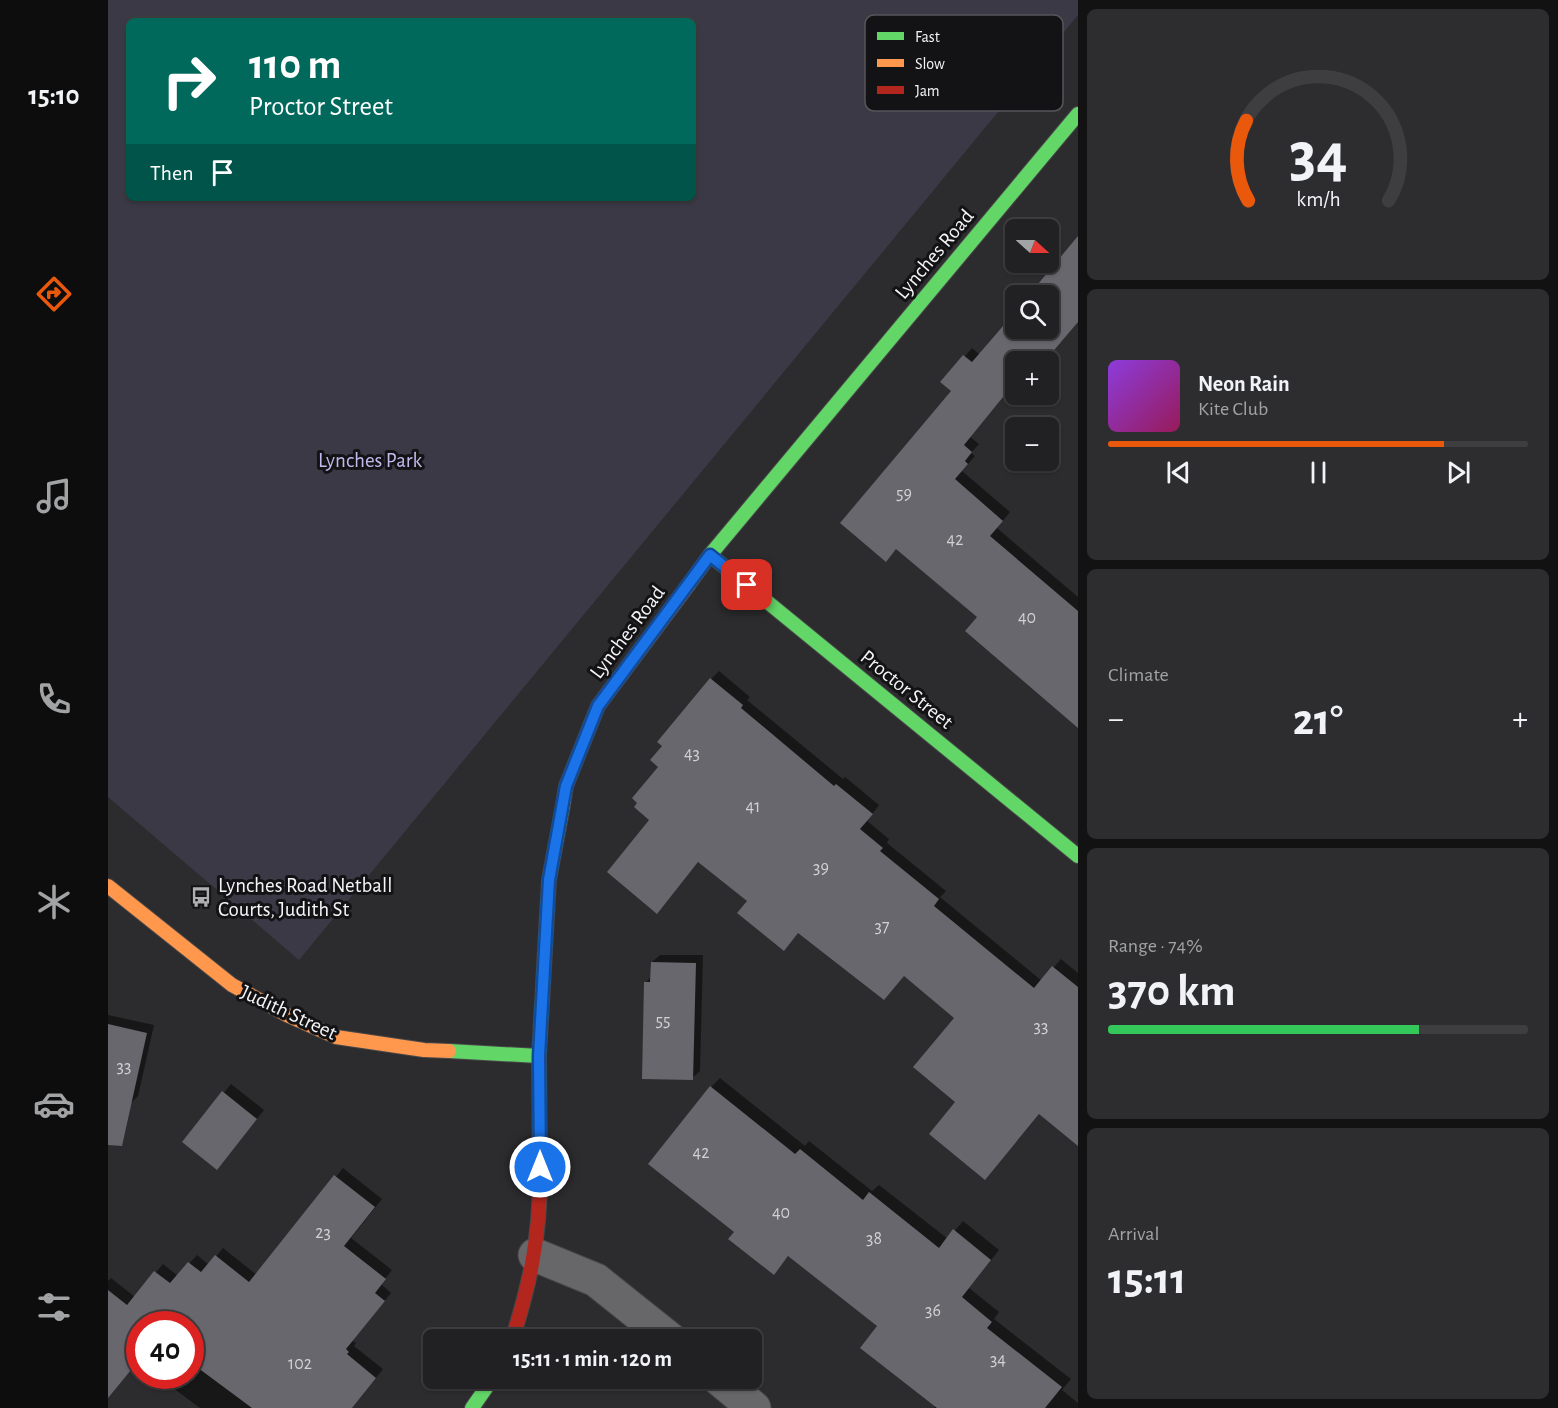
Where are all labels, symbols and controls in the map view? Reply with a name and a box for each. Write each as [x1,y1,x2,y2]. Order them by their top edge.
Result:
legend [865,15,1063,111]
text: Fast [915,29,940,45]
icon: right [150,42,228,120]
text: 110 m [249,44,341,86]
text: Slow [915,56,945,72]
text: 15:10 [28,82,80,109]
text: Jam [915,83,940,99]
text: Proctor Street [249,93,393,120]
text: 34 [1289,126,1347,188]
icon: arrive [206,156,239,189]
text: Then [150,162,194,184]
text: km/h [1296,190,1340,211]
street label: Lynches Road [891,205,978,303]
north arrow [1005,219,1059,273]
map controls [1005,219,1059,471]
icon: directions [33,273,75,315]
button: search [1005,285,1059,339]
button: + [1005,351,1059,405]
text: Neon Rain [1198,373,1290,395]
text: Kite Club [1198,399,1268,419]
button: − [1005,417,1059,471]
park label: Lynches Park [318,450,423,471]
icon: previous [1162,456,1195,489]
icon: pause [1302,456,1335,489]
icon: next [1442,456,1475,489]
icon: music [33,475,75,517]
house number: 59 [896,485,912,503]
house number: 42 [947,531,963,549]
pin [721,559,772,610]
icon: arrive [730,568,763,601]
street label: Lynches Road [586,582,669,682]
house number: 40 [1018,609,1036,627]
street label: Proctor Street [857,646,957,733]
text: Climate [1108,665,1169,685]
icon: phone [33,678,75,720]
text: 21° [1293,698,1343,743]
text: − [1108,703,1124,736]
text: + [1512,703,1528,736]
house number: 43 [684,745,700,763]
house number: 41 [746,798,760,816]
house number: 39 [813,859,829,877]
place label: Lynches Road Netball Courts, Judith St [218,875,392,920]
icon: climate [33,881,75,923]
bus stop icon: Lynches Road Netball Courts, Judith St [189,885,213,909]
house number: 37 [875,918,889,936]
text: Range · 74% [1108,936,1203,956]
text: 370 km [1108,969,1236,1014]
street label: Judith Street [237,981,340,1044]
house number: 55 [655,1012,671,1030]
house number: 33 [1034,1018,1048,1036]
house number: 33 [117,1058,131,1076]
icon: car [33,1083,75,1125]
position arrow [508,1135,572,1199]
house number: 42 [693,1144,709,1162]
house number: 40 [772,1204,790,1222]
house number: 23 [315,1224,331,1242]
text: Arrival [1108,1224,1159,1244]
house number: 38 [866,1230,882,1248]
text: 15:11 [1108,1257,1186,1302]
icon: filters [33,1286,75,1328]
house number: 36 [925,1302,941,1320]
speed limit sign: 40 [126,1311,204,1389]
text: 15:11 · 1 min · 120 m [513,1348,672,1370]
house number: 34 [990,1351,1006,1369]
house number: 102 [288,1355,312,1373]

